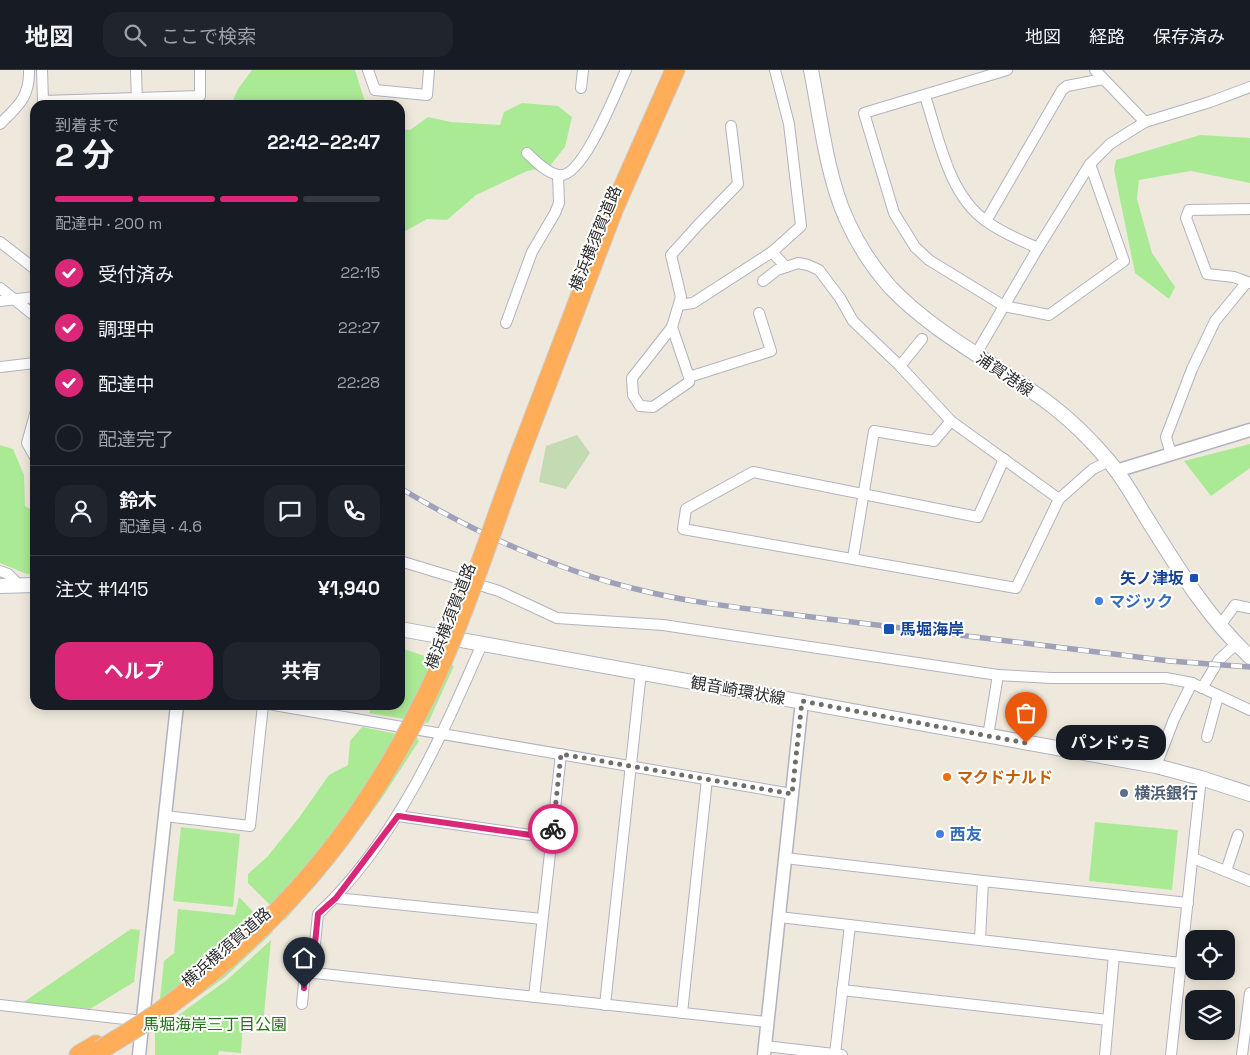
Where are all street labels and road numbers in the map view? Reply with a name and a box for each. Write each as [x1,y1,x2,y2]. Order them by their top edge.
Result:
street label: 横浜横須賀道路 [565,182,626,294]
street label: 浦賀港線 [972,348,1037,401]
street label: 横浜横須賀道路 [421,560,480,672]
street label: 観音崎環状線 [689,672,787,709]
street label: 横浜横須賀道路 [177,903,275,992]

